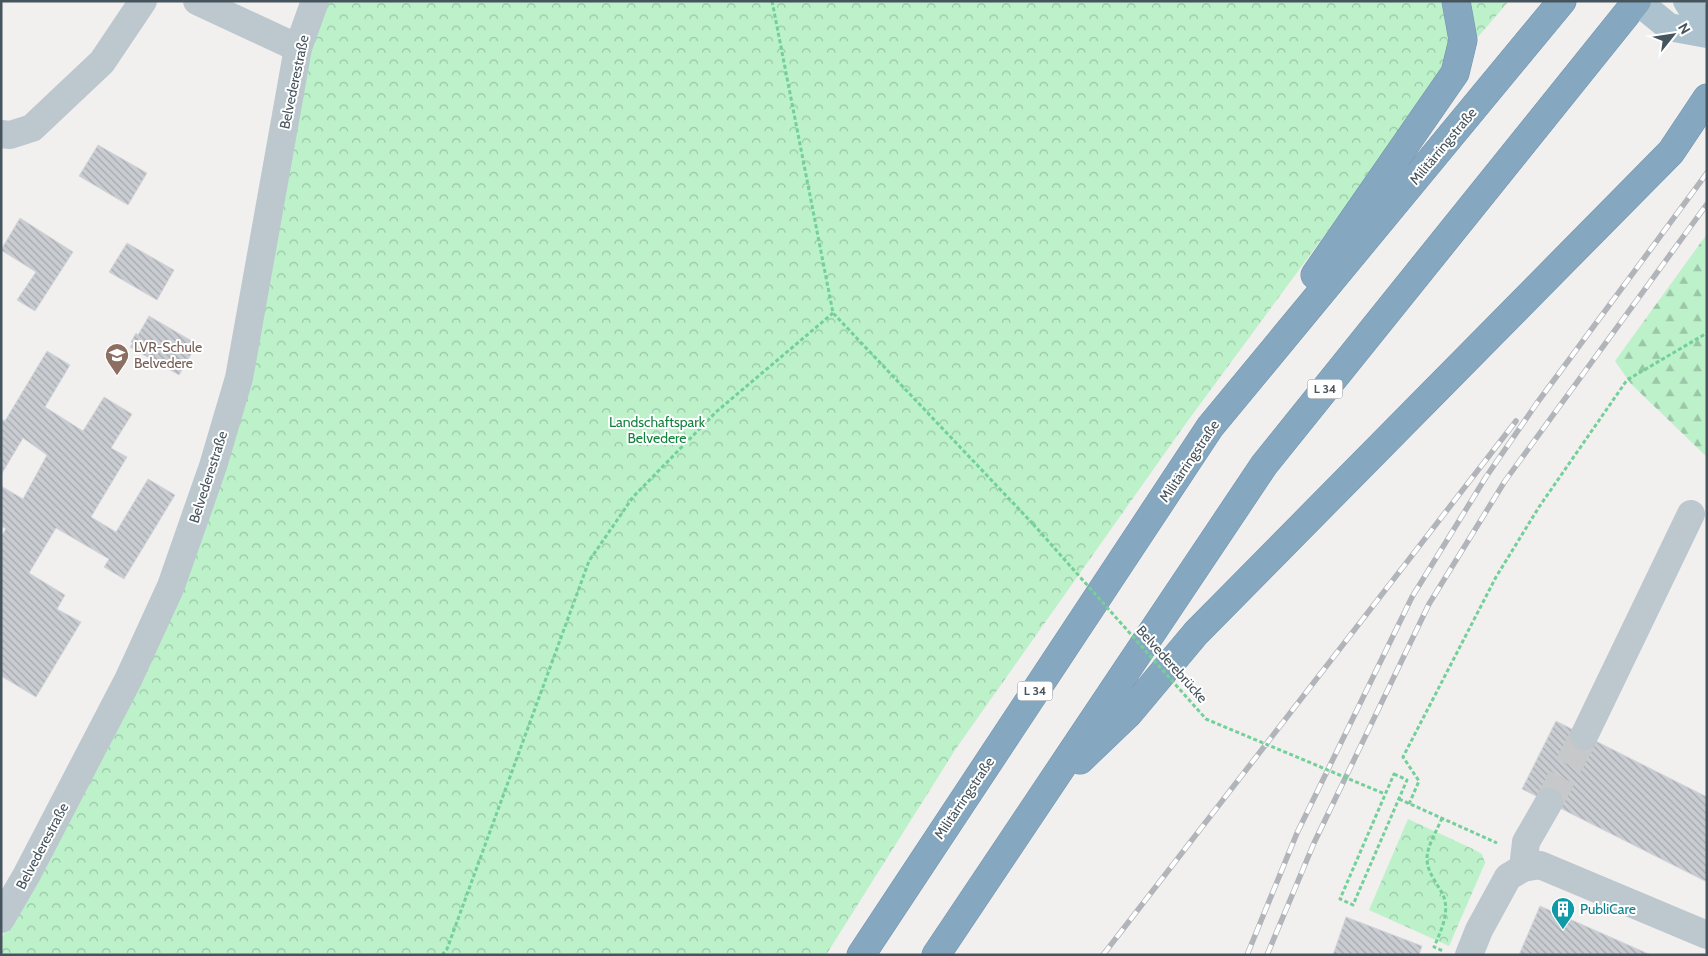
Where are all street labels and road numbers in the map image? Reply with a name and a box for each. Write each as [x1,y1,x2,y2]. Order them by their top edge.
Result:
street label: Belvederestraße [275,33,313,131]
street label: Militärringstraße [1405,104,1481,188]
road number: L 34 [1308,379,1342,398]
street label: Militärringstraße [1155,416,1223,506]
street label: Belvederestraße [185,429,231,525]
street label: Belvederebrücke [1133,622,1211,706]
road number: L 34 [1018,681,1052,700]
street label: Militärringstraße [930,753,998,843]
street label: Belvederestraße [12,800,72,892]

